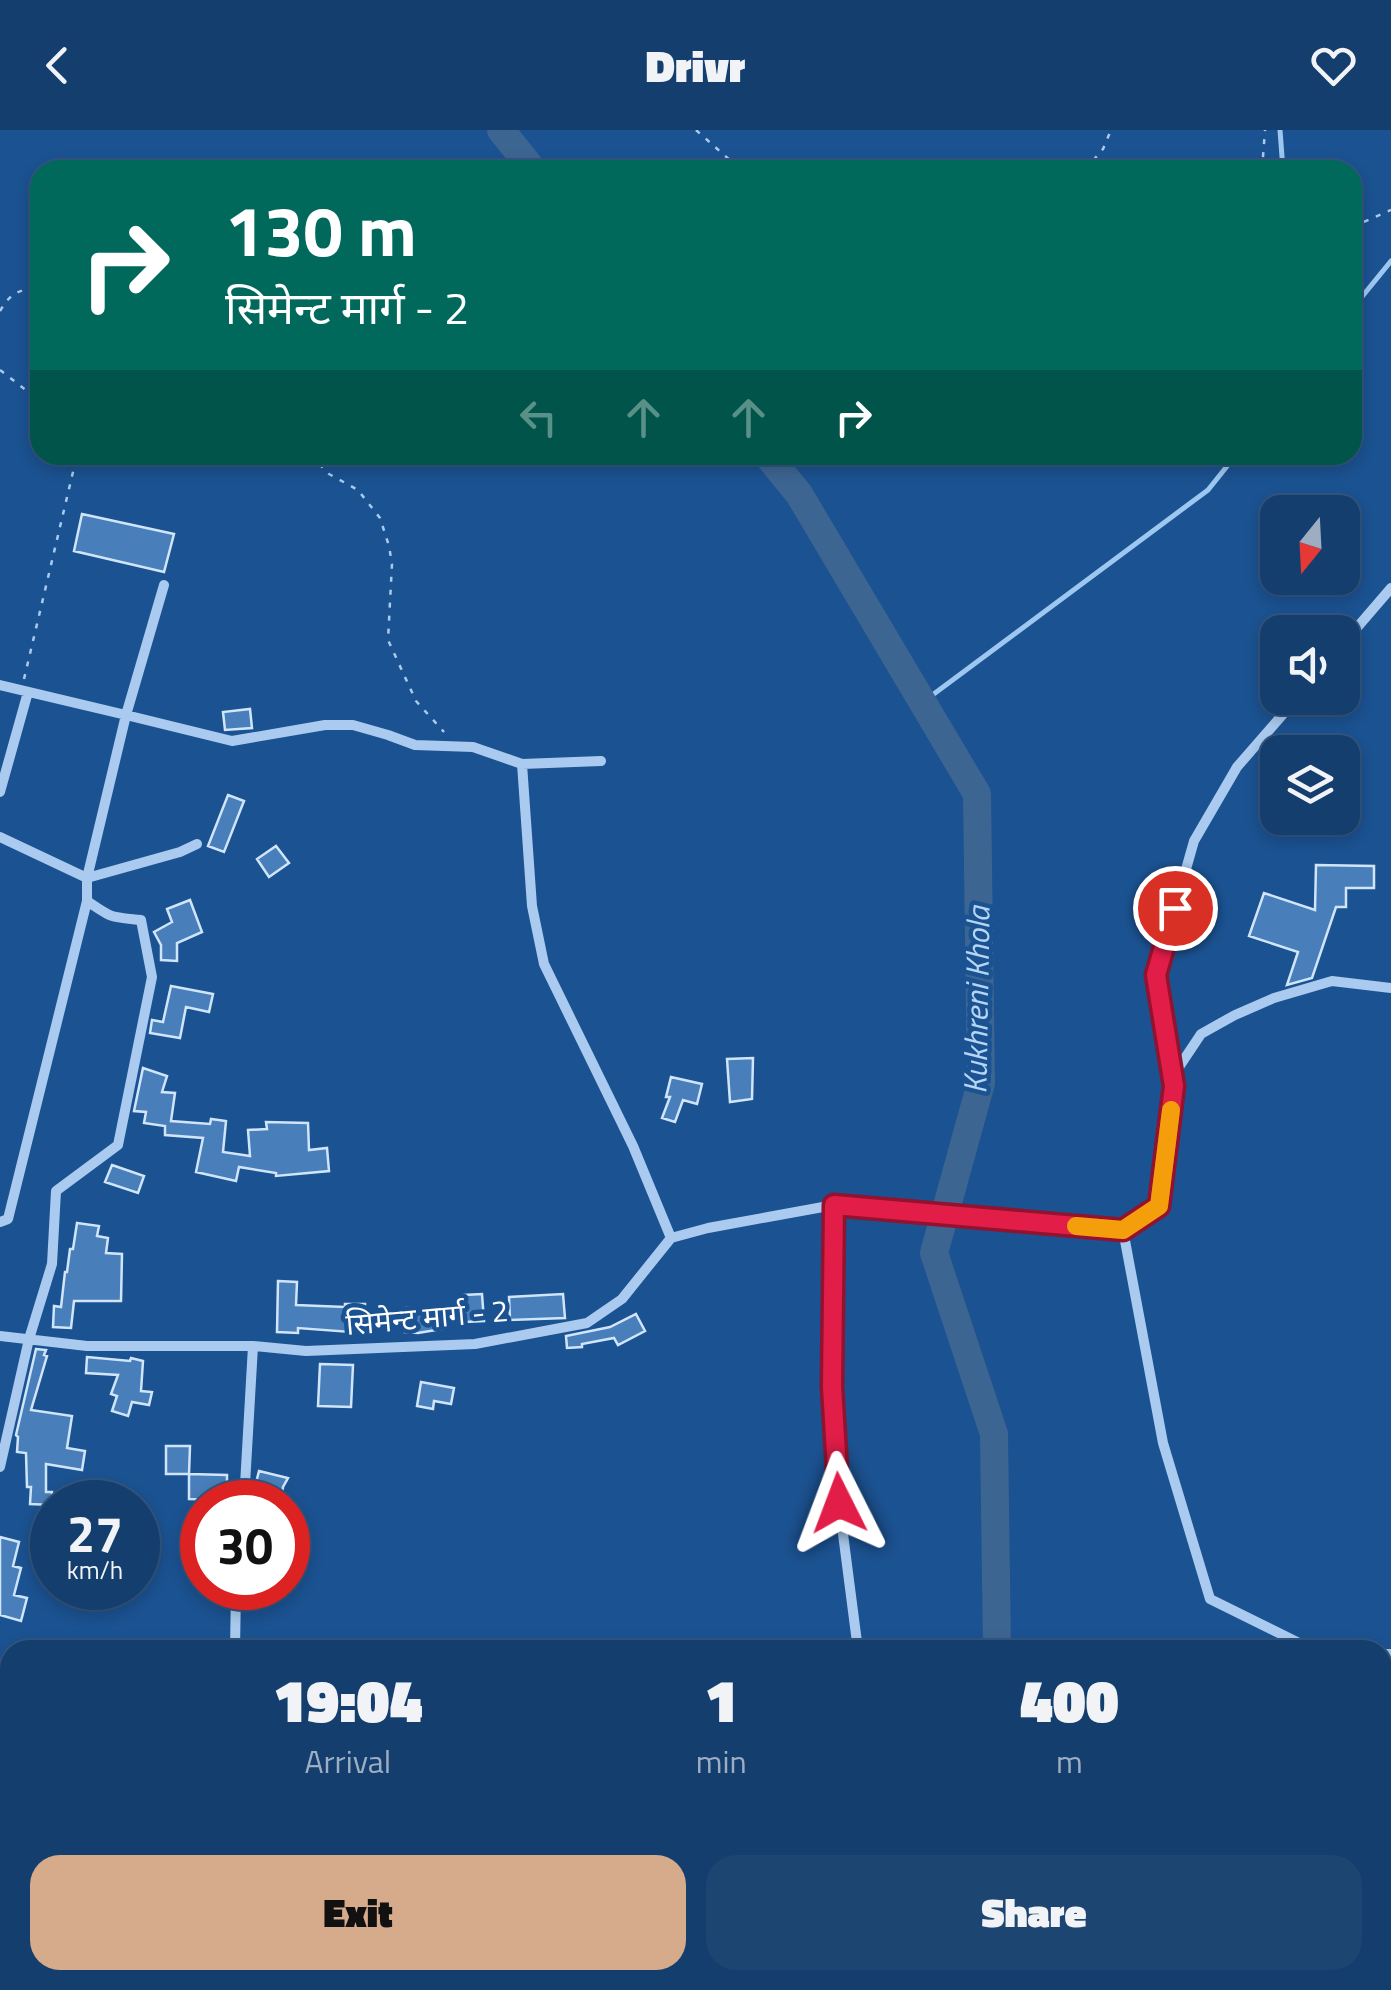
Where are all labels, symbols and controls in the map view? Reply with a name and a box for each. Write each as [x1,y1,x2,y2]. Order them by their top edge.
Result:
text: Drivr [646,31,745,99]
icon: back [30,38,85,93]
icon: heart [1306,38,1361,93]
text: 130 m [225,177,417,283]
icon: right [60,200,190,330]
text: सिमेन्ट मार्ग - 2 [225,273,469,341]
icon: left [511,390,566,445]
icon: ahead [616,390,671,445]
icon: ahead [721,390,776,445]
icon: right [826,390,881,445]
north arrow [1260,495,1360,595]
map controls [1260,495,1360,835]
button: sound [1260,615,1360,715]
button: layers [1260,735,1360,835]
pin [1133,866,1218,951]
icon: arrive [1148,881,1203,936]
water label: Kukhreni Khola [950,904,1002,1094]
street label: सिमेन्ट मार्ग - 2 [344,1287,510,1347]
position arrow [787,1451,891,1555]
speed limit sign: 30 [180,1480,310,1610]
text: 27 [67,1495,123,1571]
text: km/h [67,1551,123,1589]
text: 19:04 [273,1654,422,1745]
text: 1 [705,1654,738,1745]
text: 400 [1020,1654,1119,1745]
text: Arrival [304,1737,391,1785]
text: min [696,1737,747,1785]
text: m [1056,1737,1083,1785]
button: Exit [30,1855,686,1970]
button: Share [706,1855,1362,1970]

